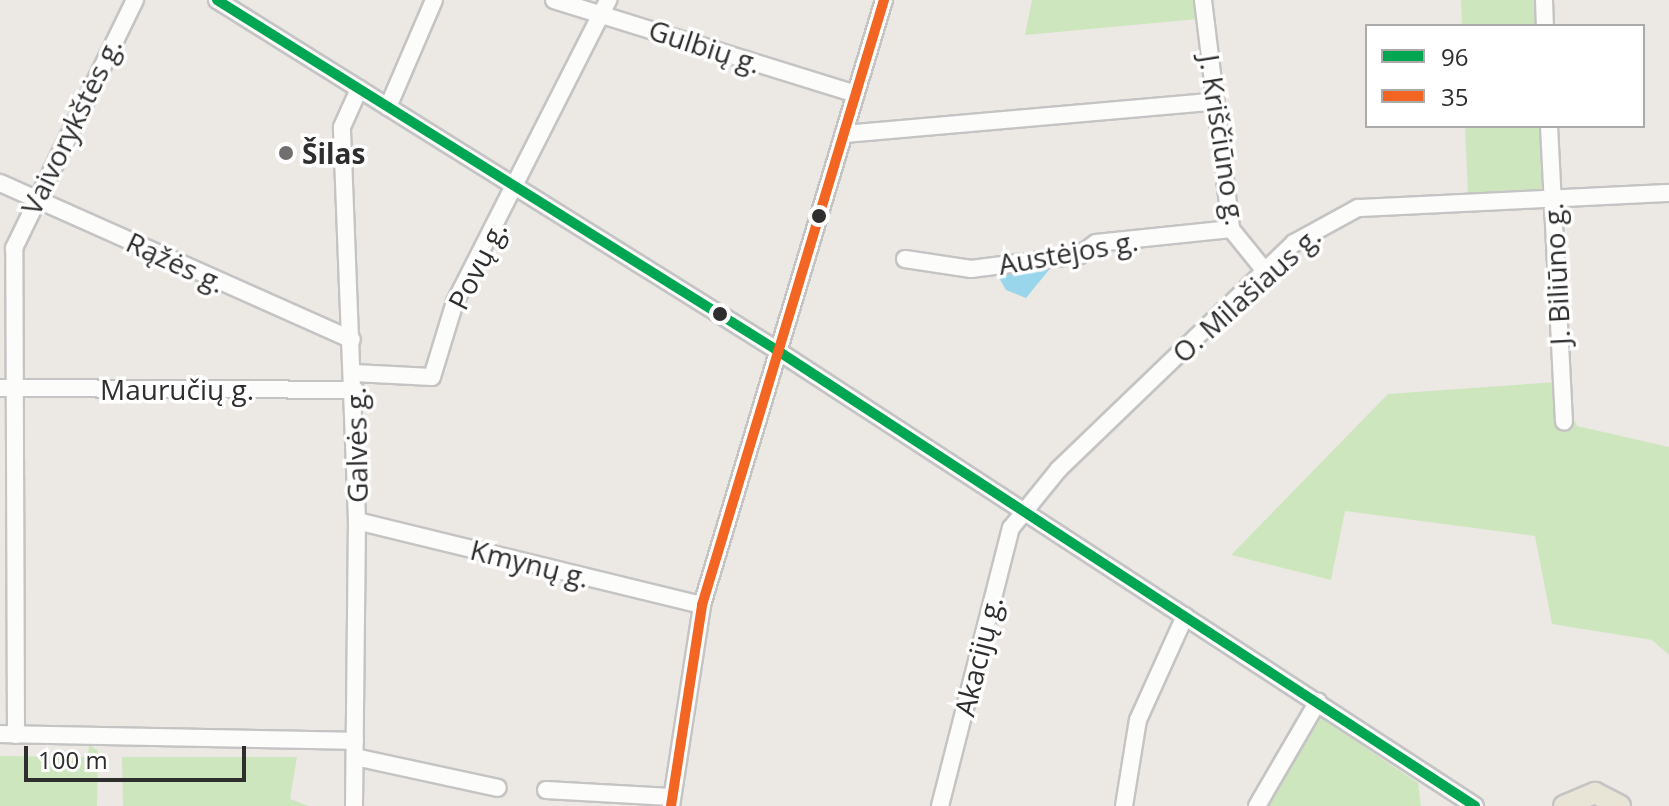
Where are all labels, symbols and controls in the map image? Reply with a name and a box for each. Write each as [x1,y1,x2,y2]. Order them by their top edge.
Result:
street label: Gulbių g. [645,12,765,80]
legend [1365,24,1645,128]
street label: Vaivorykštės g. [14,32,128,220]
text: 96 [1441,40,1468,73]
street label: J. Kriščiūno g. [1193,52,1253,228]
text: 35 [1441,80,1468,113]
place label: Šilas [302,136,365,170]
marker: Šilas [277,144,295,162]
street label: J. Biliūno g. [1535,202,1577,346]
unlabelled marker [811,208,827,224]
street label: Povų g. [441,215,513,315]
street label: O. Milašiaus g. [1165,219,1327,369]
street label: Austėjos g. [996,223,1140,281]
street label: Rąžės g. [121,225,231,299]
unlabelled marker [712,306,728,322]
street label: Mauručių g. [100,372,254,406]
street label: Galvės g. [338,387,374,503]
street label: Kmynų g. [467,532,593,594]
street label: Akacijų g. [947,592,1009,720]
scale bar [28,730,250,780]
text: 100 m [38,743,108,776]

